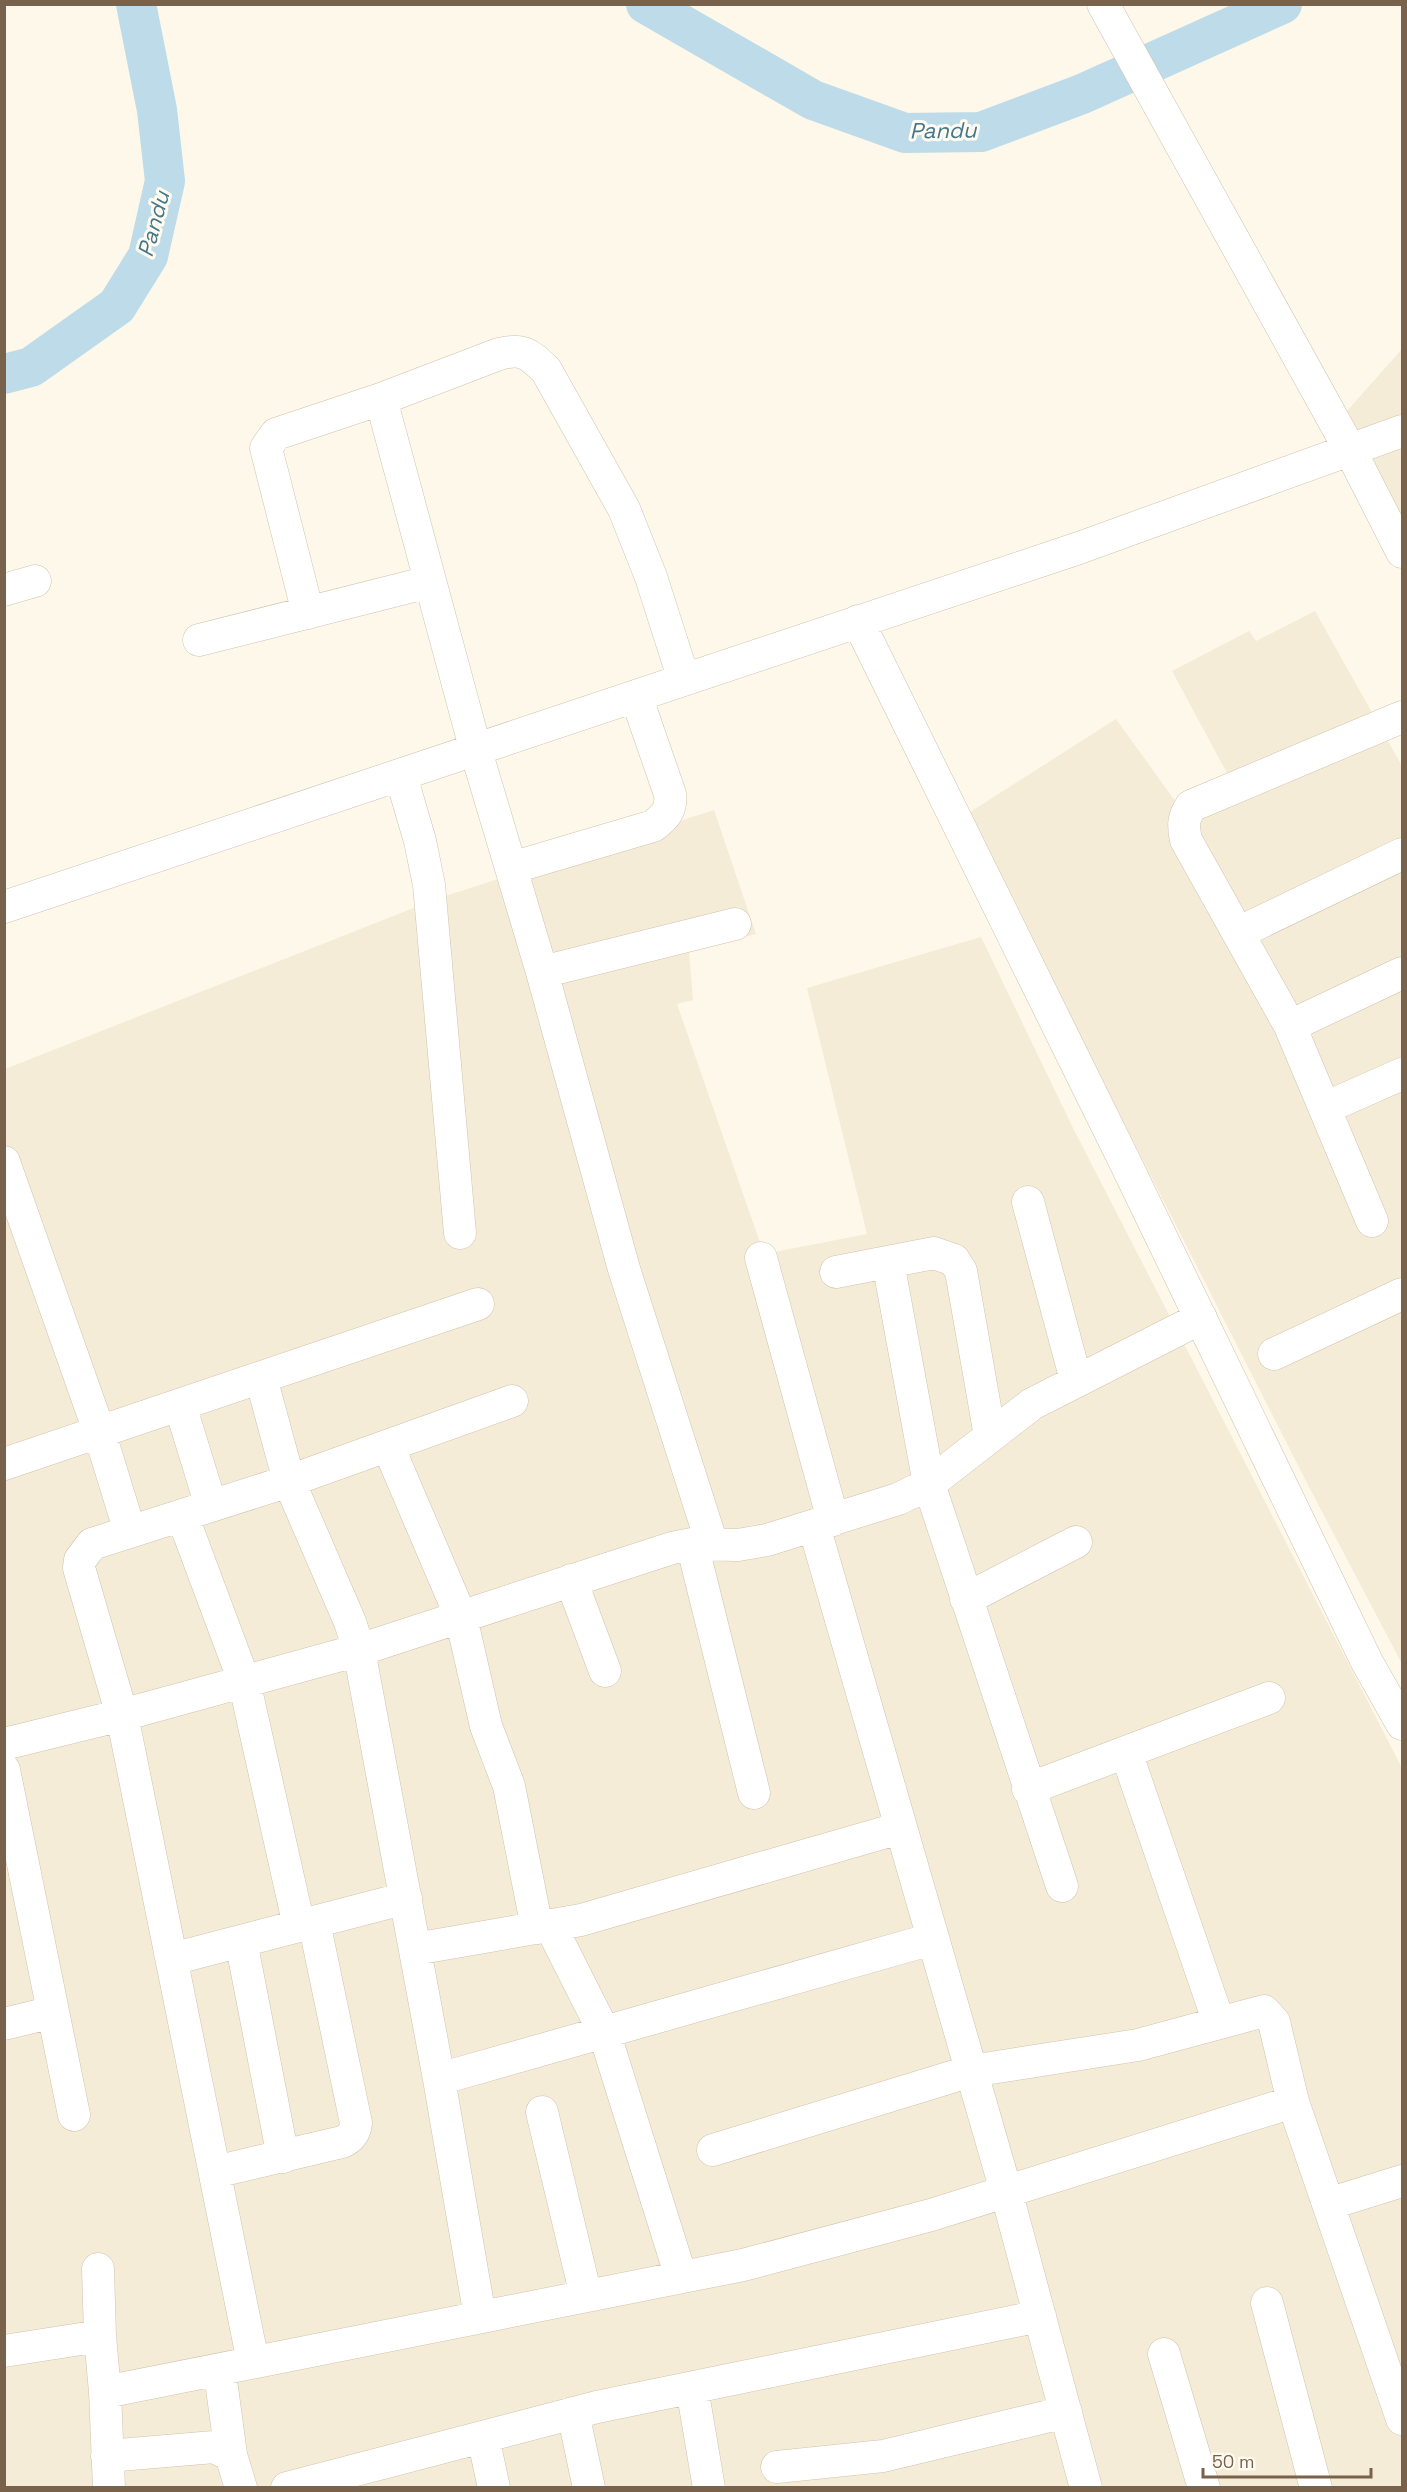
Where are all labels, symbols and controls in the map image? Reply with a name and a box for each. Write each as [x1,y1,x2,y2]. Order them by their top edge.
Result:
water label: Pandu [909,115,978,145]
water label: Pandu [131,187,176,260]
scale bar [1203,2441,1371,2479]
text: 50 m [1212,2450,1254,2473]

